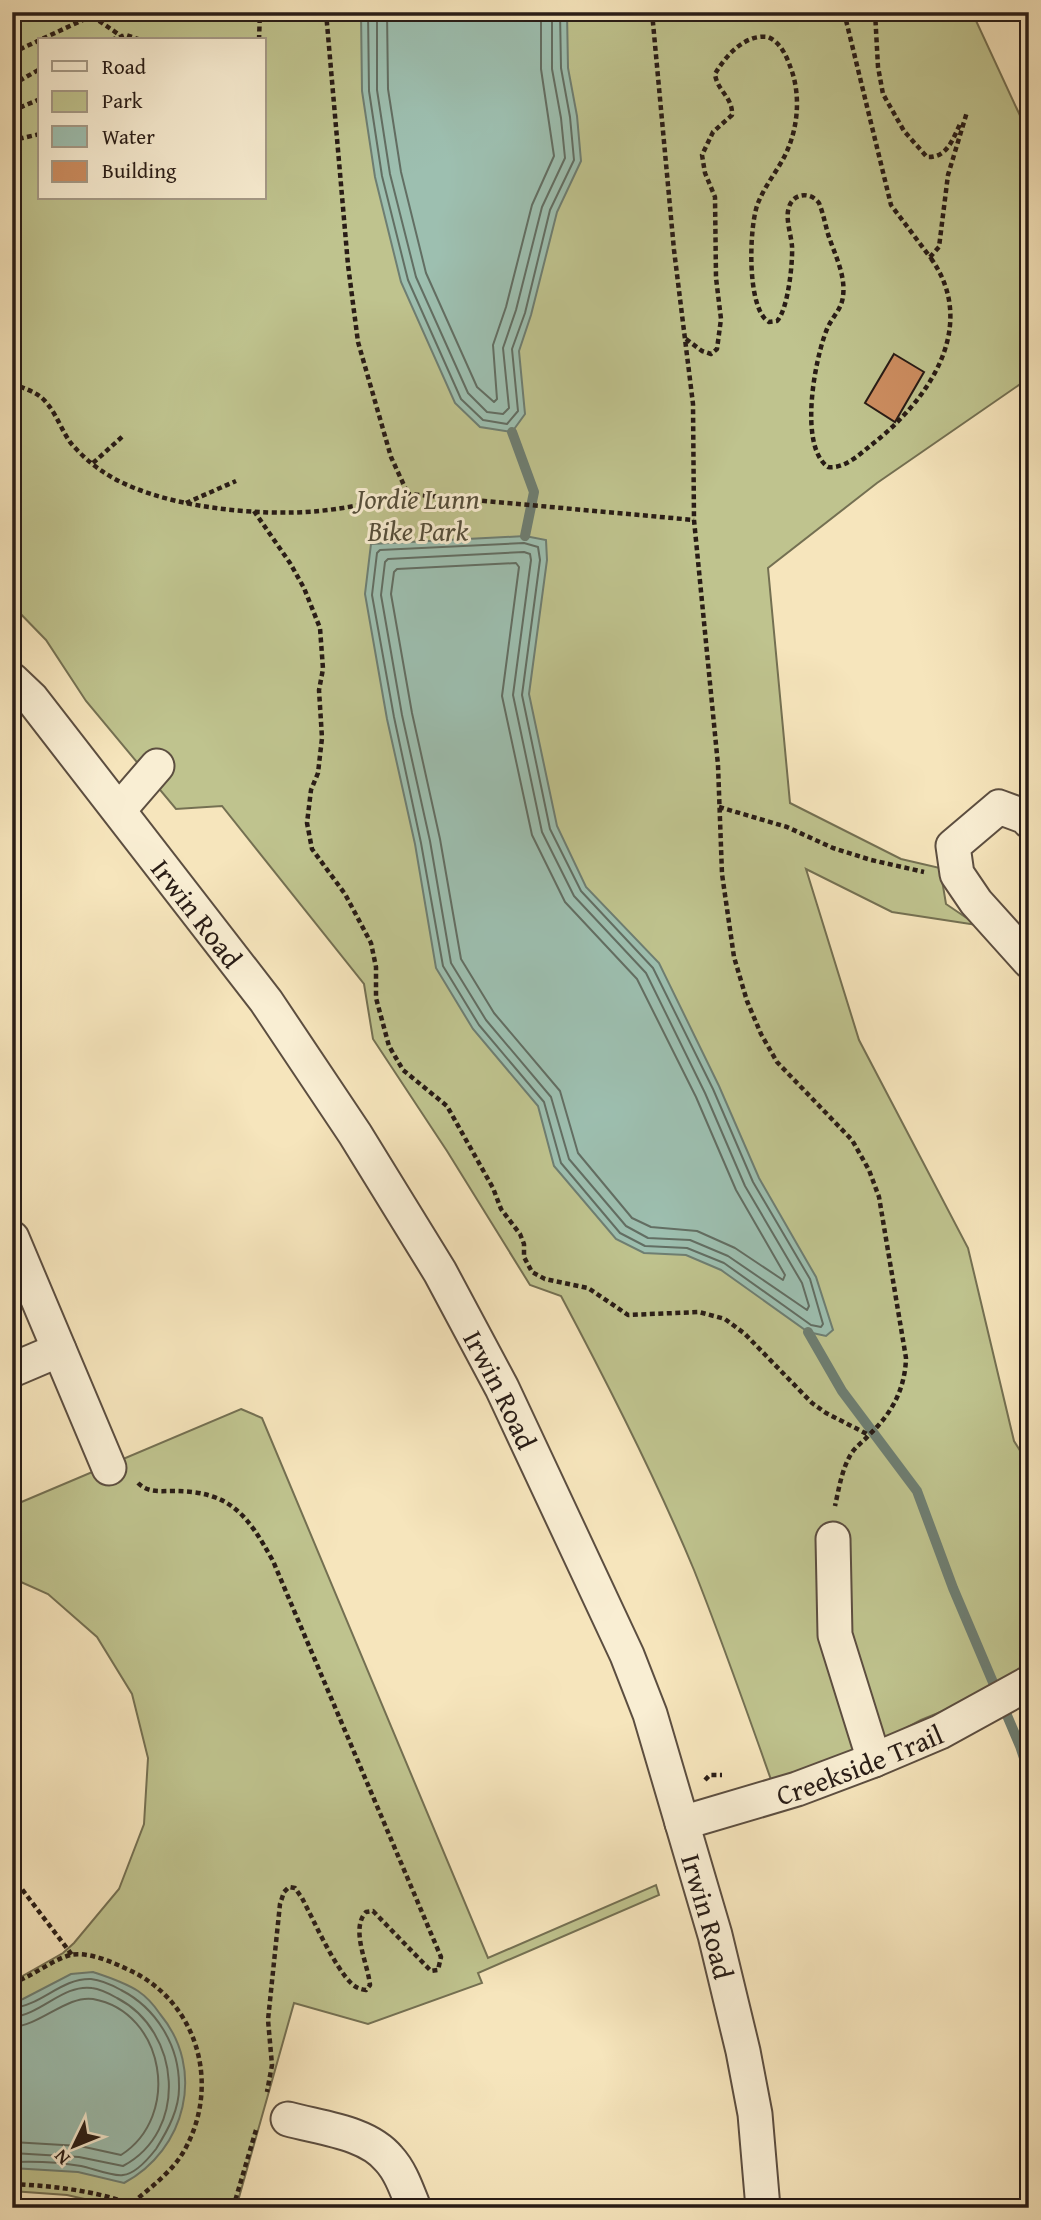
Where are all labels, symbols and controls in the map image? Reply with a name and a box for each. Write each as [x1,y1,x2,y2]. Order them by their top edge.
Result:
legend [38,38,266,200]
text: Road [102,51,147,82]
text: Park [102,85,143,116]
text: Water [102,121,155,152]
text: Building [102,155,177,186]
park label: Jordie Lunn Bike Park [352,478,480,551]
street label: Irwin Road [142,849,253,976]
street label: Irwin Road [454,1322,548,1456]
street label: Creekside Trail [771,1713,949,1815]
street label: Irwin Road [672,1849,745,1983]
north arrow [38,2112,108,2182]
text: N [47,2143,76,2172]

